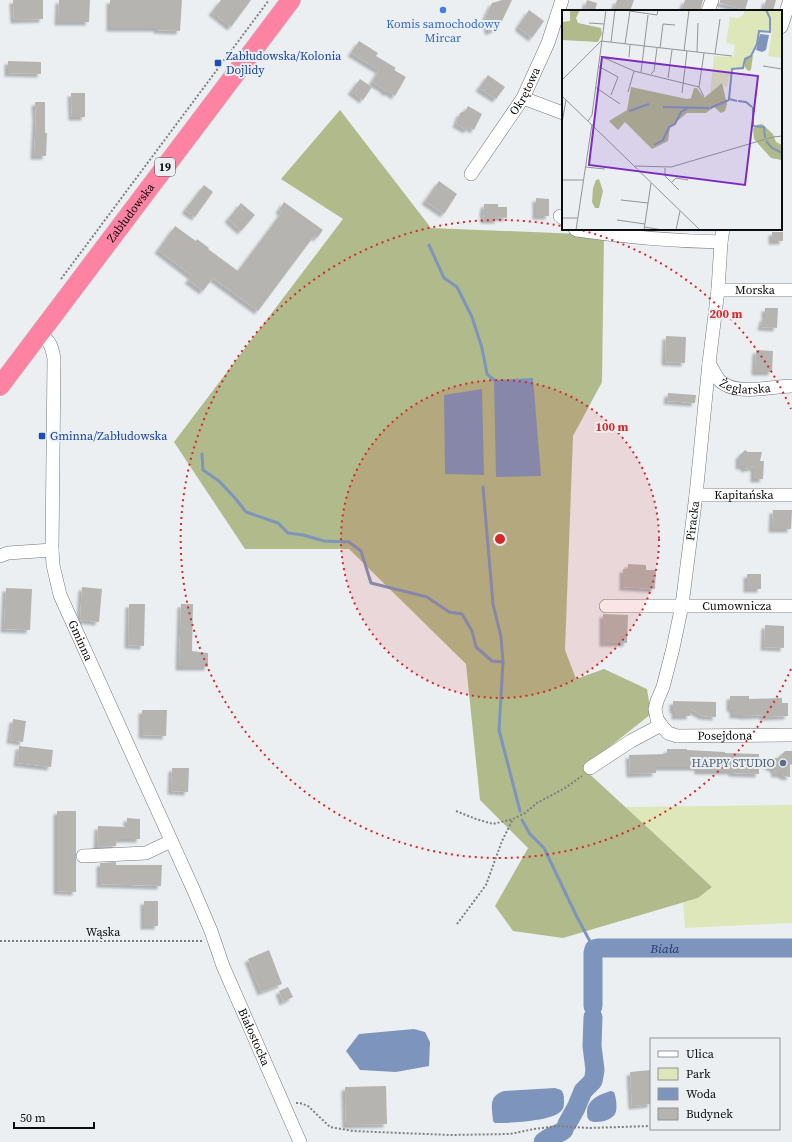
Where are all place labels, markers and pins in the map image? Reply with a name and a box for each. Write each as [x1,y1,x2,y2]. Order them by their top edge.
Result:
marker: Komis samochodowy Mircar [438,5,448,15]
place label: Komis samochodowy Mircar [386,16,501,46]
place label: Zabłudowska/Kolonia Dojlidy [226,48,342,78]
marker: Zabłudowska/Kolonia Dojlidy [213,58,223,68]
place label: Gminna/Zabłudowska [50,428,168,444]
marker: Gminna/Zabłudowska [37,431,47,441]
centre of rings [493,532,507,546]
place label: HAPPY STUDIO [691,755,775,771]
marker: HAPPY STUDIO [778,758,788,768]

